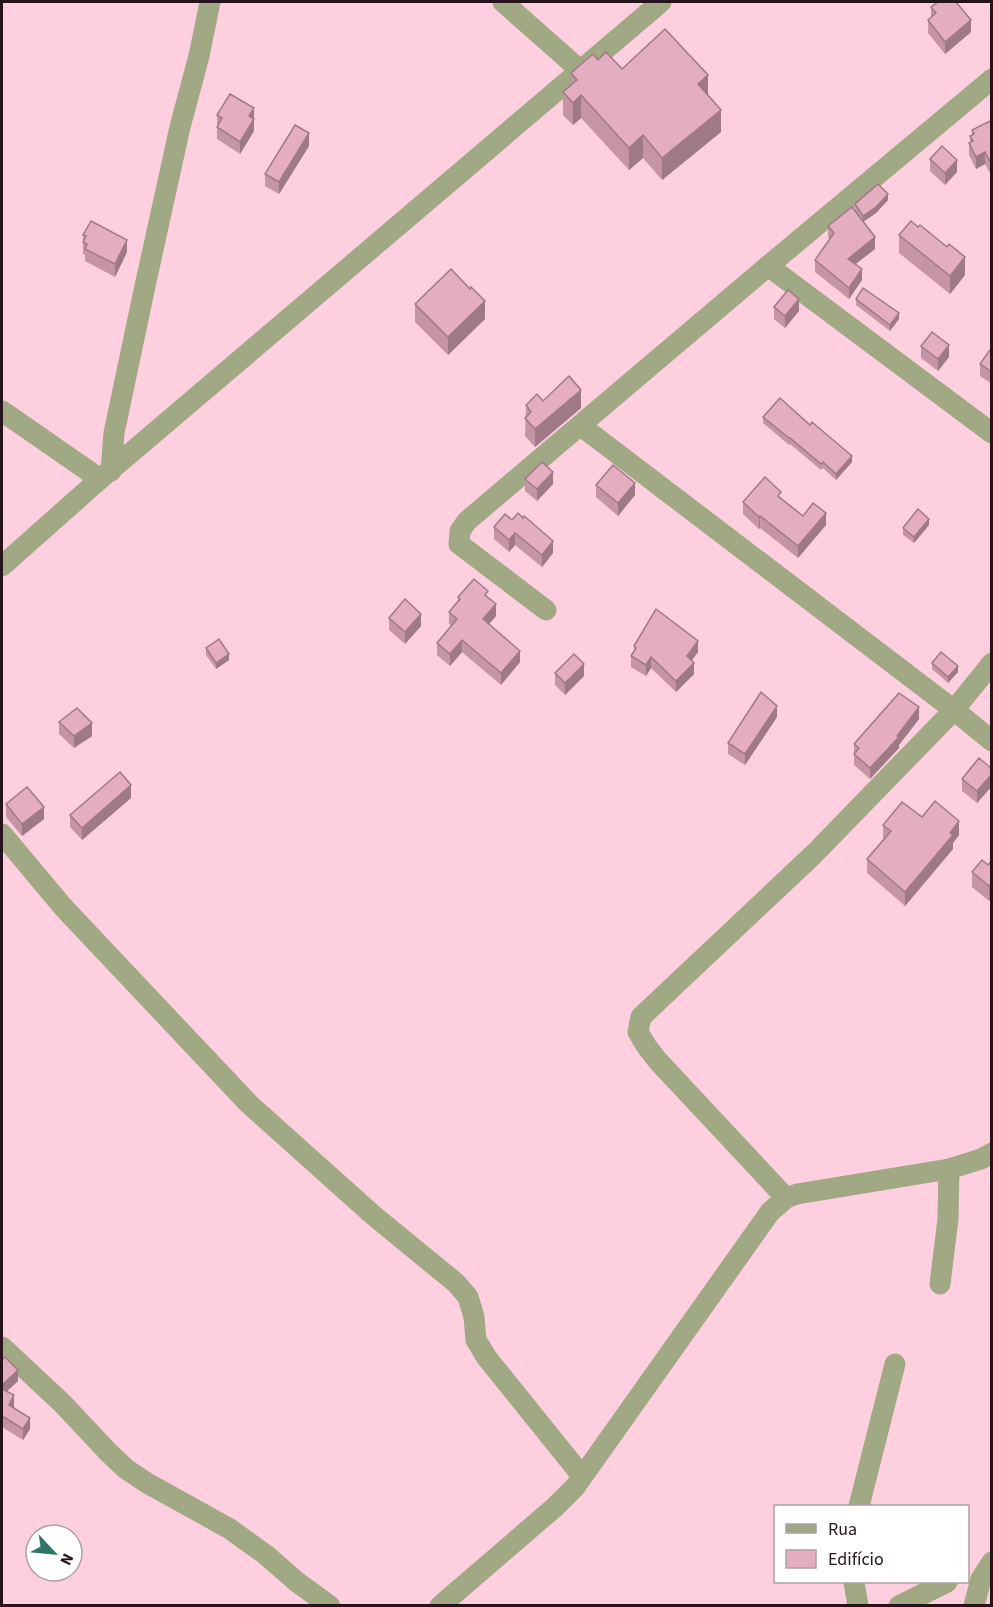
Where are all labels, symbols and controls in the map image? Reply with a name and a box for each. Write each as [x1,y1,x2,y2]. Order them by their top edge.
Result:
legend [774,1505,969,1583]
text: Rua [828,1517,857,1542]
north arrow [24,1523,84,1583]
text: Edifício [828,1547,884,1572]
text: N [54,1550,79,1569]

